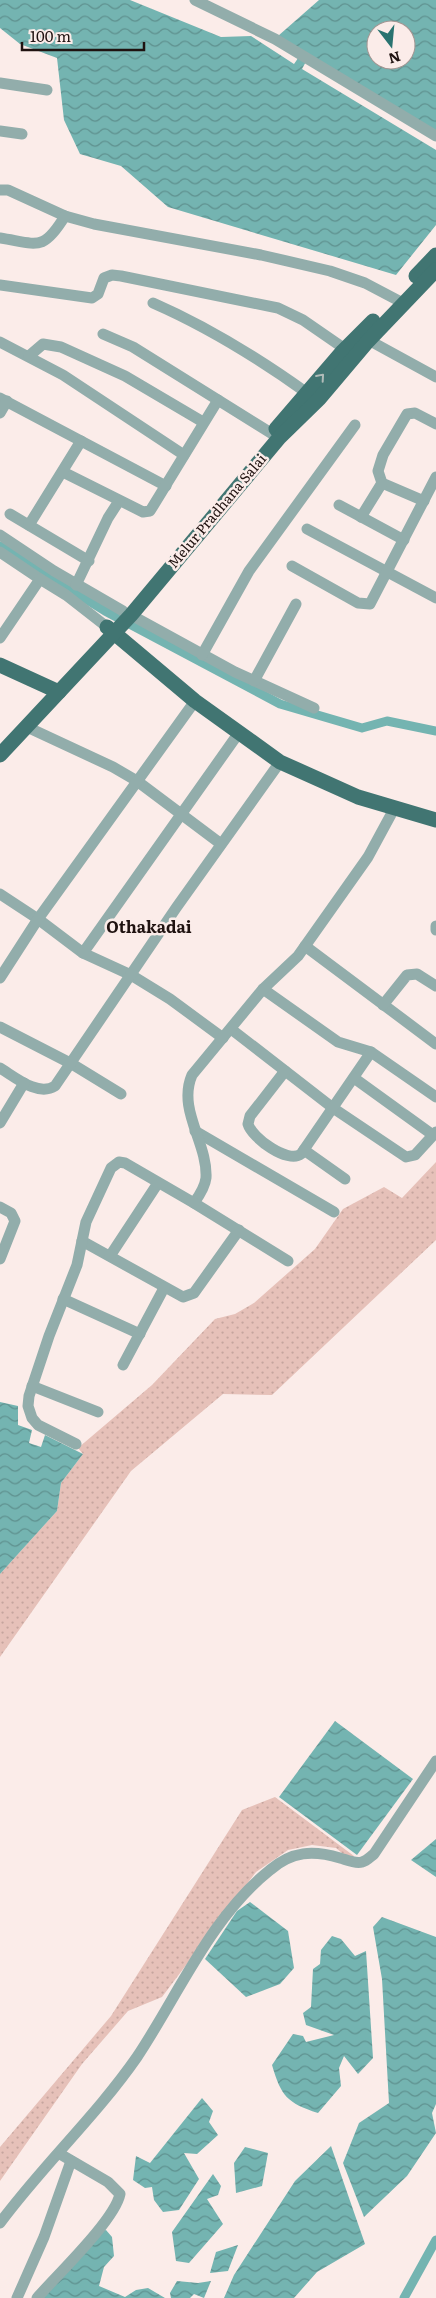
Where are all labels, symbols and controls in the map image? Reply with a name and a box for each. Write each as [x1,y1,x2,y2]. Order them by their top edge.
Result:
scale bar [22,20,145,52]
north arrow [366,20,416,70]
text: 100 m [30,24,71,47]
text: N [386,47,403,70]
one-way arrow [315,373,324,382]
street label: Melur Pradhana Salai [162,449,270,572]
district label: Othakadai [106,914,192,938]

